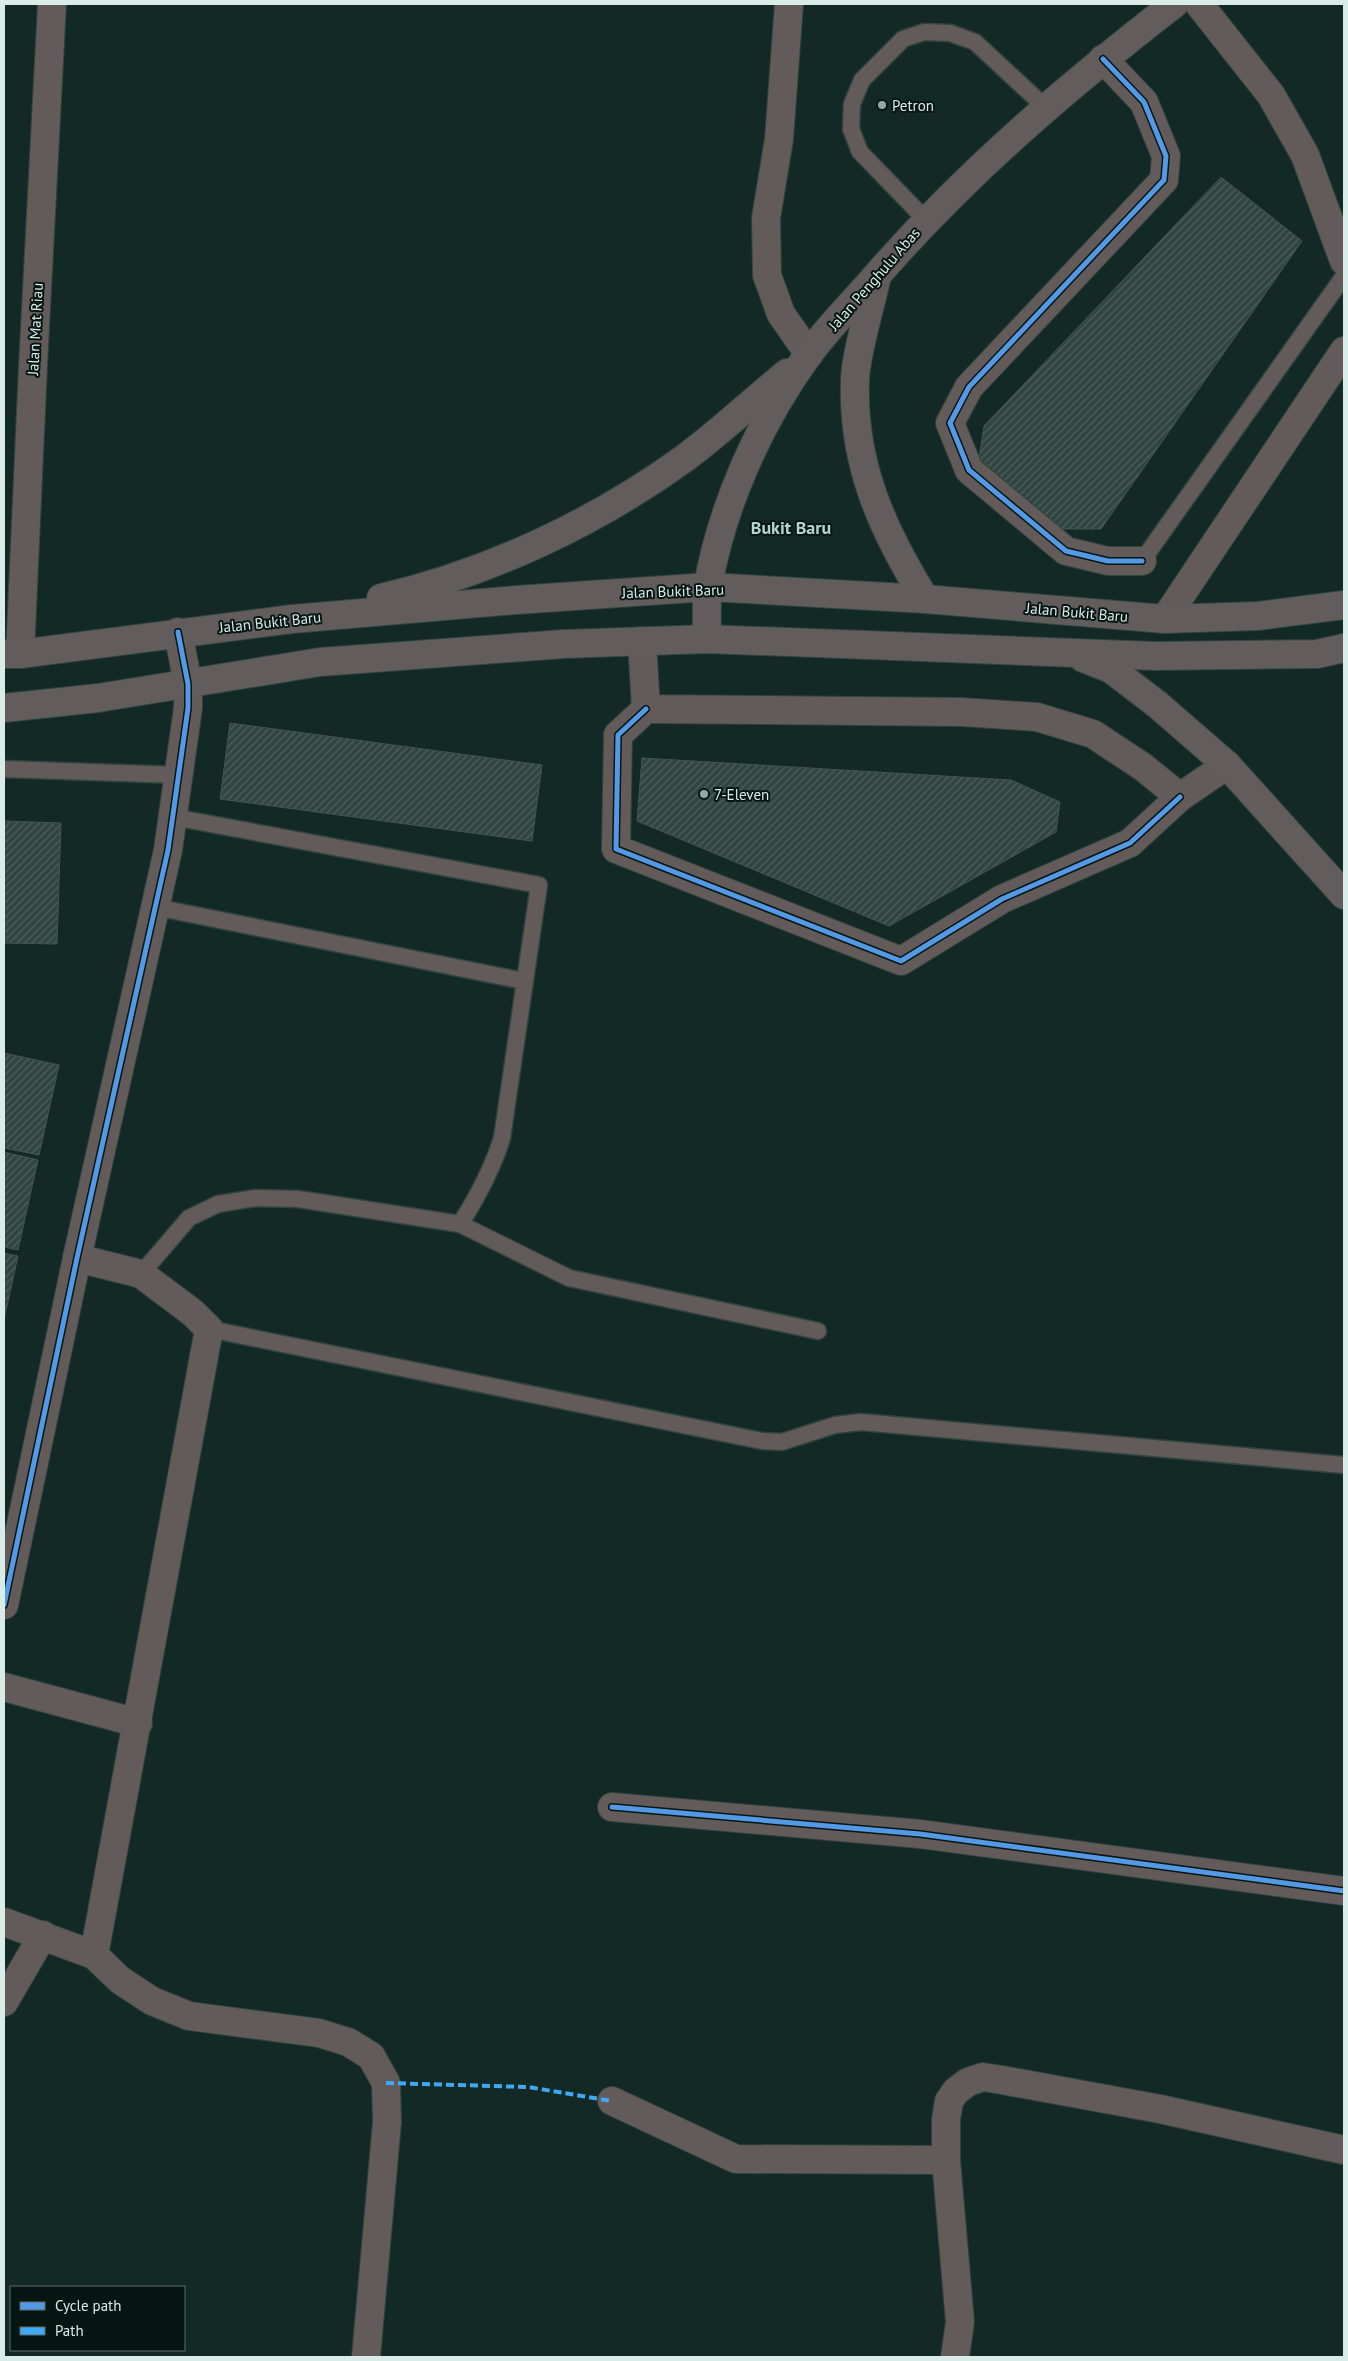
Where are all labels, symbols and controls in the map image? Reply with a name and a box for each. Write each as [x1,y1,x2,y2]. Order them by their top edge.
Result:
place label: Petron [892,96,934,115]
marker: Petron [876,99,888,111]
street label: Jalan Penghulu Abas [823,224,924,335]
street label: Jalan Mat Riau [23,282,47,377]
district label: Bukit Baru [751,516,831,539]
street label: Jalan Bukit Baru [621,580,724,602]
street label: Jalan Bukit Baru [1024,598,1129,626]
street label: Jalan Bukit Baru [217,607,322,637]
place label: 7-Eleven [714,785,769,804]
marker: 7-Eleven [698,788,710,800]
legend [10,2286,185,2351]
text: Cycle path [55,2296,121,2315]
text: Path [55,2321,84,2340]

